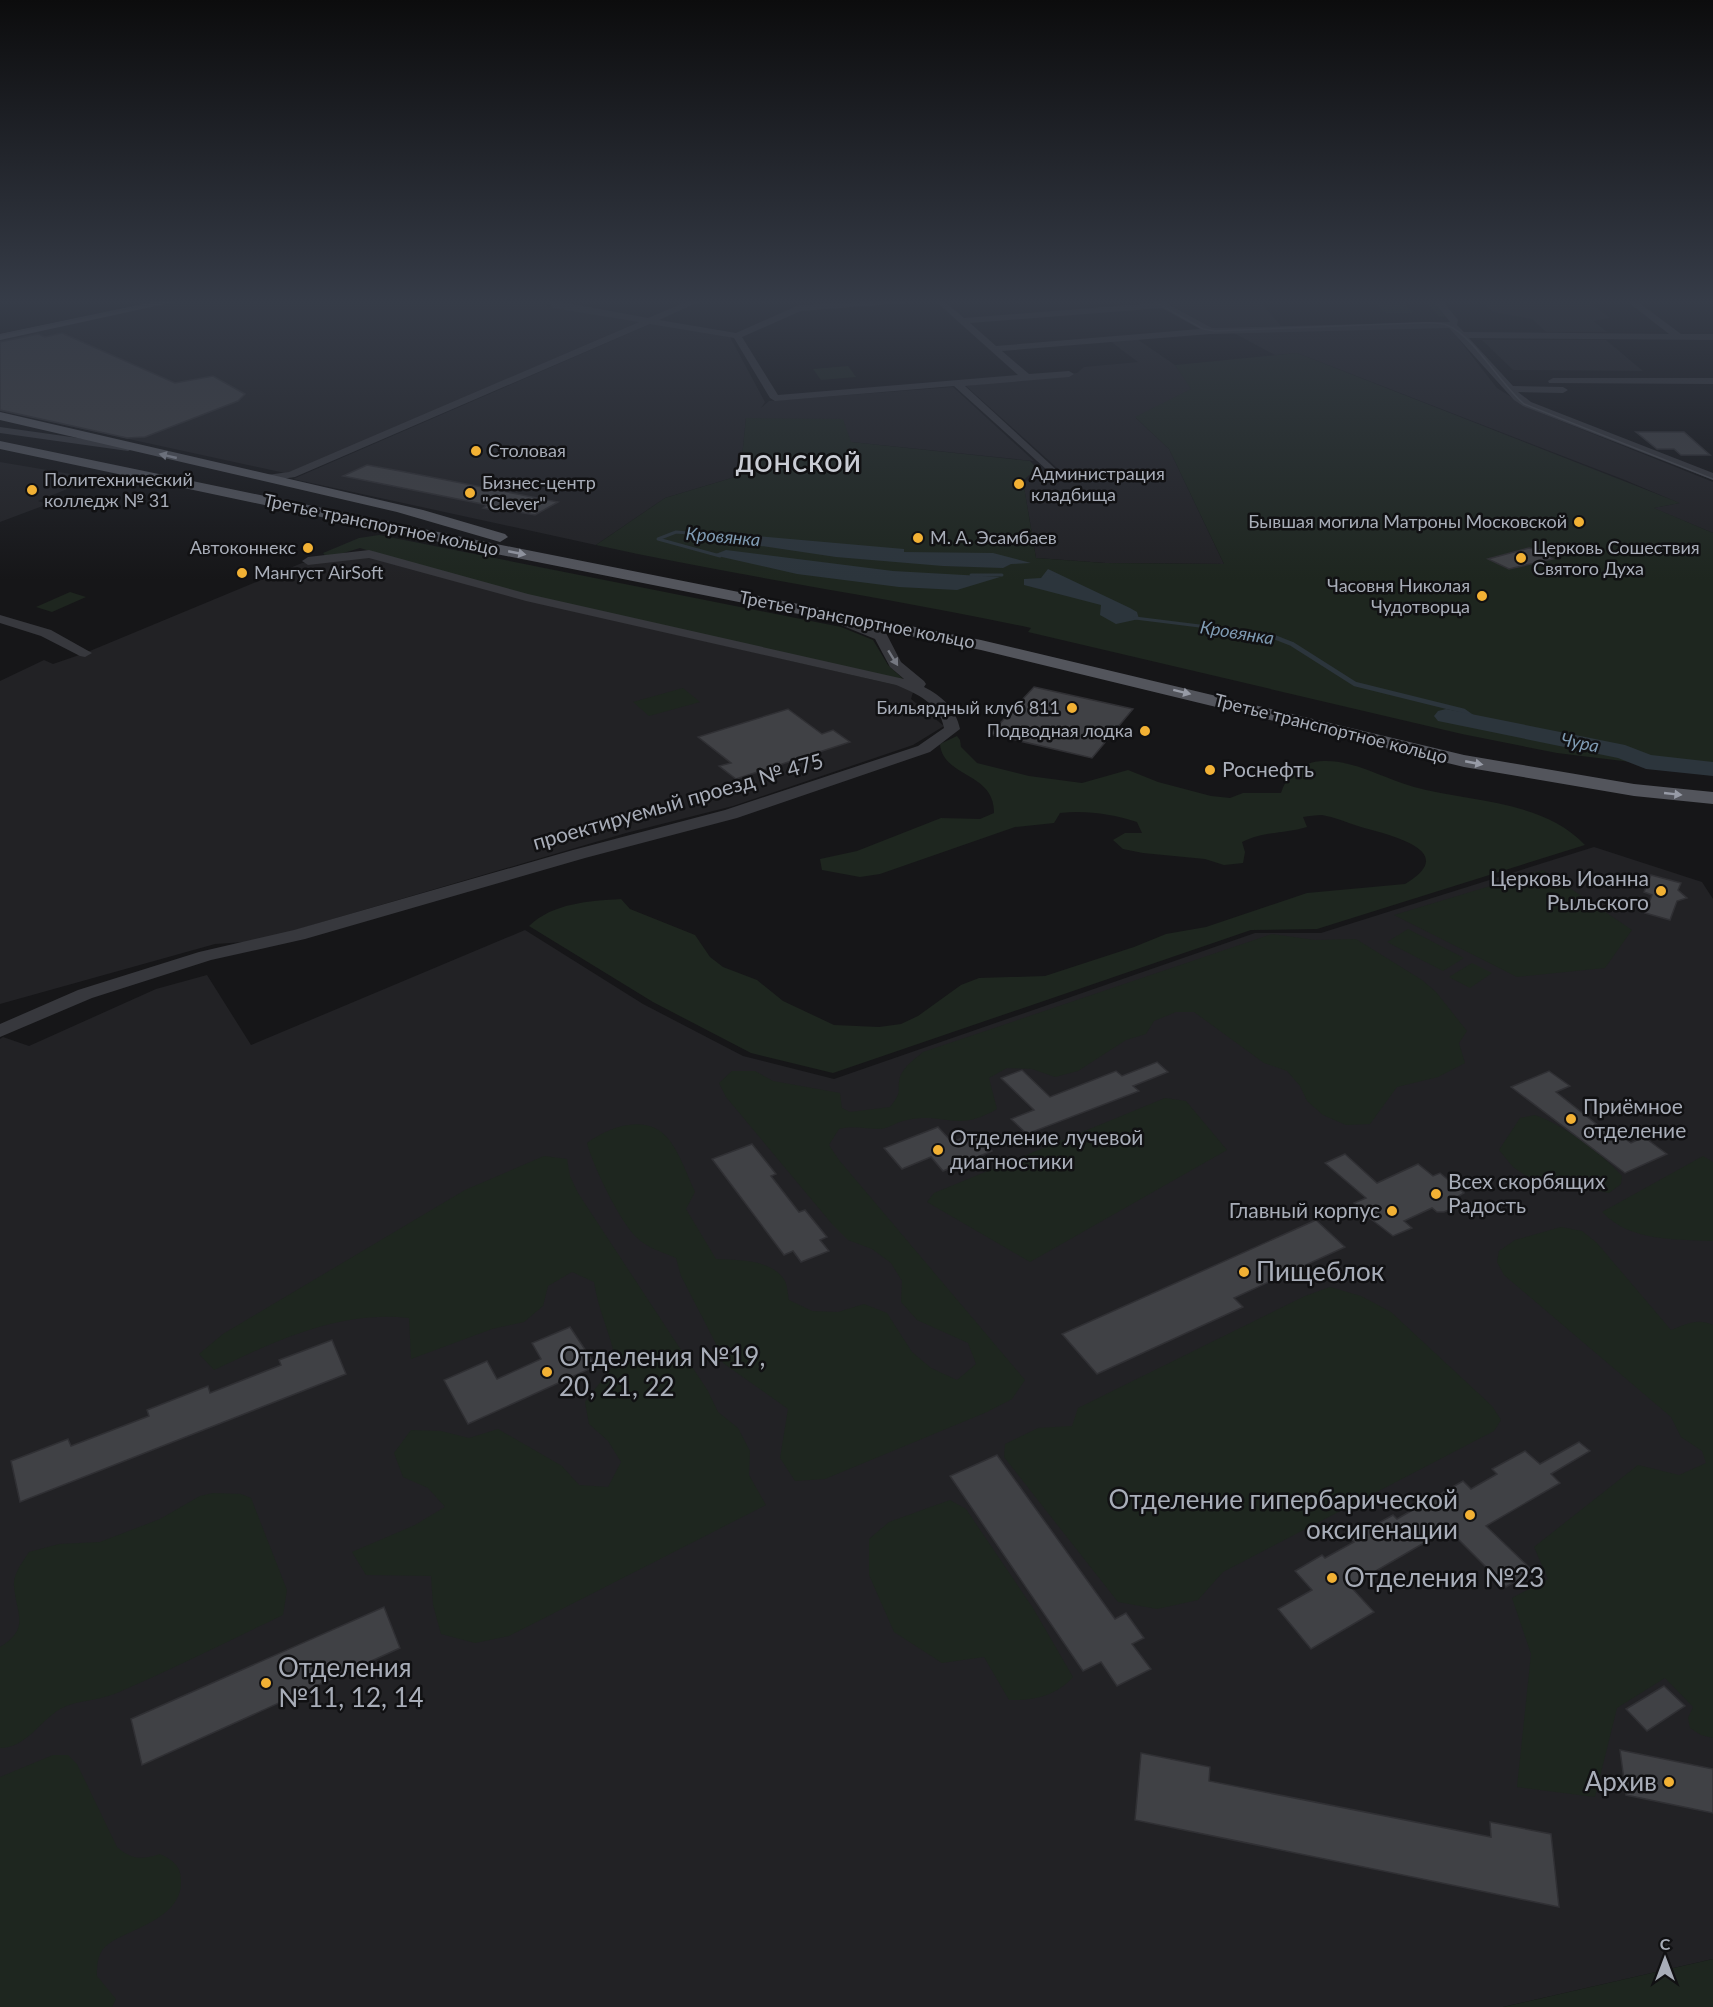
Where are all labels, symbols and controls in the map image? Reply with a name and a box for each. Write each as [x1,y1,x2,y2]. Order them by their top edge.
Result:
place label: Столовая [488,439,566,461]
marker: Столовая [469,444,483,458]
district label: ДОНСКОЙ [736,450,862,477]
one-way arrow [159,451,177,461]
place label: Администрация кладбища [1031,462,1165,505]
place label: Политехнический колледж № 31 [44,468,193,511]
place label: Бизнес-центр "Clever" [482,471,596,514]
marker: Администрация кладбища [1012,477,1026,491]
marker: Политехнический колледж № 31 [25,483,39,497]
marker: Бизнес-центр "Clever" [463,486,477,500]
street label: Третье транспортное кольцо [262,488,501,560]
place label: Бывшая могила Матроны Московской [1248,510,1567,532]
marker: Бывшая могила Матроны Московской [1572,515,1586,529]
water label: Кровянка [685,522,761,550]
place label: М. А. Эсамбаев [930,526,1057,548]
marker: М. А. Эсамбаев [911,531,925,545]
place label: Автоконнекс [190,536,296,558]
place label: Церковь Сошествия Святого Духа [1533,536,1700,579]
marker: Автоконнекс [301,541,315,555]
one-way arrow [508,549,527,558]
marker: Церковь Сошествия Святого Духа [1514,551,1528,565]
place label: Мангуст AirSoft [254,561,384,583]
marker: Мангуст AirSoft [235,566,249,580]
place label: Часовня Николая Чудотворца [1327,574,1470,617]
street label: Третье транспортное кольцо [738,585,977,653]
marker: Часовня Николая Чудотворца [1475,589,1489,603]
water label: Кровянка [1199,615,1276,649]
one-way arrow [888,650,898,667]
one-way arrow [1173,688,1191,698]
street label: Третье транспортное кольцо [1212,688,1450,768]
place label: Бильярдный клуб 811 [876,696,1060,718]
marker: Бильярдный клуб 811 [1065,701,1079,715]
place label: Подводная лодка [987,719,1133,741]
marker: Подводная лодка [1138,724,1152,738]
water label: Чура [1559,728,1601,756]
street label: проектируемый проезд № 475 [529,747,826,854]
place label: Роснефть [1222,756,1314,781]
one-way arrow [1464,759,1483,768]
marker: Роснефть [1203,763,1217,777]
one-way arrow [1664,790,1683,799]
place label: Церковь Иоанна Рыльского [1490,865,1649,914]
marker: Церковь Иоанна Рыльского [1654,884,1668,898]
place label: Приёмное отделение [1583,1093,1686,1142]
marker: Приёмное отделение [1564,1112,1578,1126]
place label: Отделение лучевой диагностики [950,1124,1143,1173]
marker: Отделение лучевой диагностики [931,1143,945,1157]
place label: Всех скорбящих Радость [1448,1168,1606,1217]
marker: Всех скорбящих Радость [1429,1187,1443,1201]
place label: Главный корпус [1229,1197,1380,1222]
marker: Главный корпус [1385,1204,1399,1218]
place label: Пищеблок [1256,1255,1385,1287]
marker: Пищеблок [1237,1265,1251,1279]
place label: Отделения №19, 20, 21, 22 [559,1340,765,1402]
marker: Отделения №19, 20, 21, 22 [540,1365,554,1379]
place label: Отделение гипербарической оксигенации [1108,1483,1458,1545]
marker: Отделение гипербарической оксигенации [1463,1508,1477,1522]
place label: Отделения №23 [1344,1561,1544,1593]
marker: Отделения №23 [1325,1571,1339,1585]
place label: Отделения №11, 12, 14 [278,1651,424,1713]
marker: Отделения №11, 12, 14 [259,1676,273,1690]
place label: Архив [1585,1765,1657,1797]
marker: Архив [1662,1775,1676,1789]
north arrow [1635,1929,1695,1989]
text: С [1660,1934,1671,1953]

